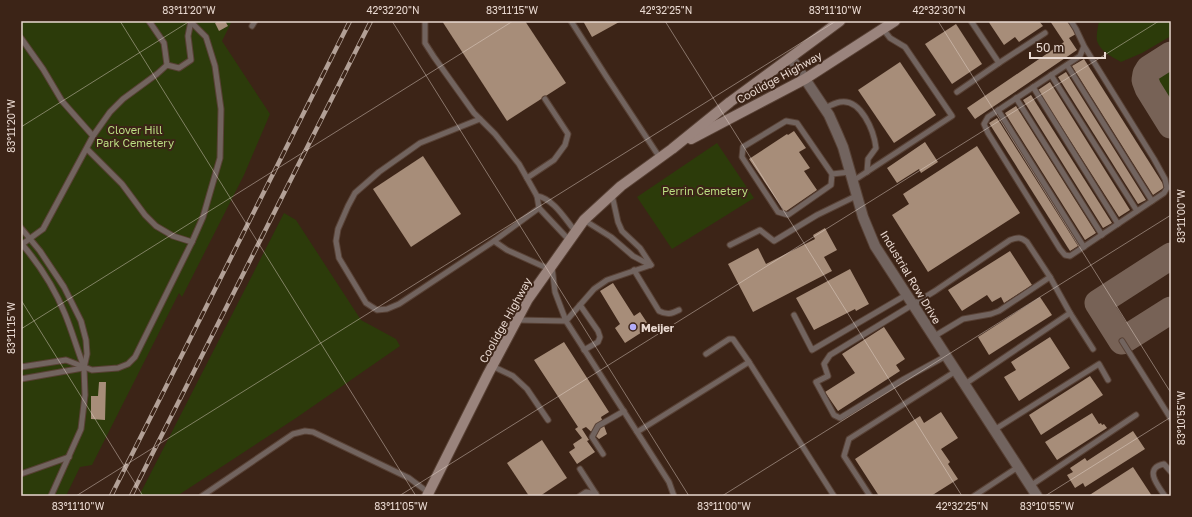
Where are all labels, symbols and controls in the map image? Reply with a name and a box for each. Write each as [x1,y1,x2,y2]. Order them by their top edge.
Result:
text: 83°11'20"W [162,4,216,16]
text: 42°32'20"N [366,4,420,16]
text: 83°11'15"W [486,4,538,16]
text: 42°32'25"N [640,4,692,16]
text: 83°11'10"W [809,4,862,16]
text: 42°32'30"N [912,4,966,16]
scale bar [1030,34,1105,60]
text: 50 m [1036,40,1064,55]
street label: Coolidge Highway [734,48,824,106]
text: 83°11'20"W [5,99,17,153]
park label: Clover Hill Park Cemetery [96,123,174,149]
park label: Perrin Cemetery [662,184,748,197]
text: 83°11'00"W [1175,189,1187,243]
street label: Industrial Row Drive [878,228,944,326]
street label: Coolidge Highway [476,275,534,365]
text: 83°11'15"W [5,302,17,354]
place label: Meijer [641,321,675,334]
marker: Meijer [628,322,638,332]
text: 83°10'55"W [1175,390,1187,445]
text: 83°11'10"W [52,500,105,512]
text: 83°11'05"W [374,500,428,512]
text: 83°11'00"W [697,500,751,512]
text: 42°32'25"N [936,500,988,512]
text: 83°10'55"W [1020,500,1075,512]

